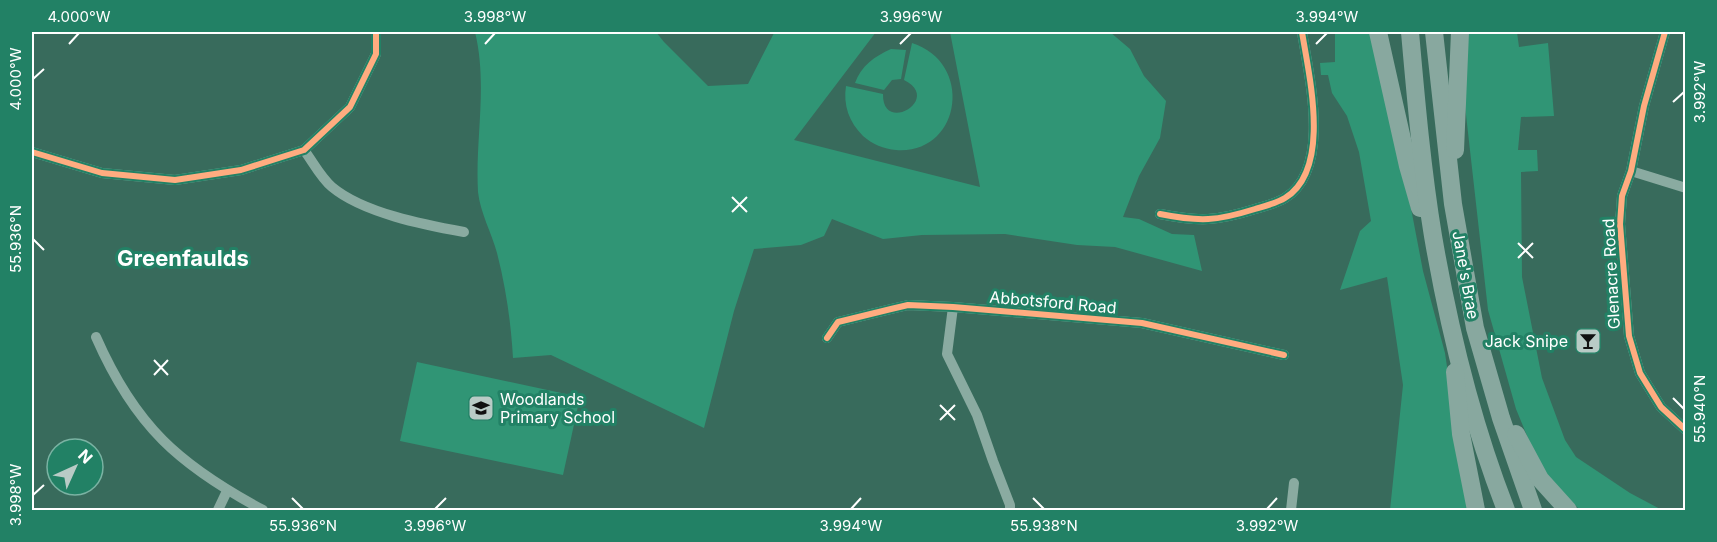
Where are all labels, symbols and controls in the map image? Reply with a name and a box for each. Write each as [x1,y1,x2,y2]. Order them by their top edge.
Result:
text: 4.000°W [47,7,111,26]
text: 3.998°W [464,7,526,26]
text: 3.996°W [880,7,943,26]
text: 3.994°W [1296,7,1359,26]
text: 4.000°W [6,47,25,111]
text: 3.992°W [1690,61,1709,123]
text: 55.936°N [6,205,25,273]
street label: Glenacre Road [1598,218,1624,330]
street label: Jane's Brae [1448,229,1484,321]
district label: Greenfaulds [117,245,249,271]
street label: Abbotsford Road [989,286,1117,318]
bar icon: Jack Snipe [1573,326,1603,356]
place label: Jack Snipe [1485,331,1568,351]
text: 55.940°N [1690,375,1709,443]
place label: Woodlands Primary School [500,389,615,427]
school or university icon: Woodlands Primary School [466,393,496,423]
north arrow [45,437,105,497]
text: N [74,445,97,468]
text: 3.998°W [6,464,25,526]
text: 55.936°N [269,516,337,535]
text: 3.996°W [404,516,467,535]
text: 3.994°W [820,516,883,535]
text: 55.938°N [1010,516,1078,535]
text: 3.992°W [1236,516,1298,535]

